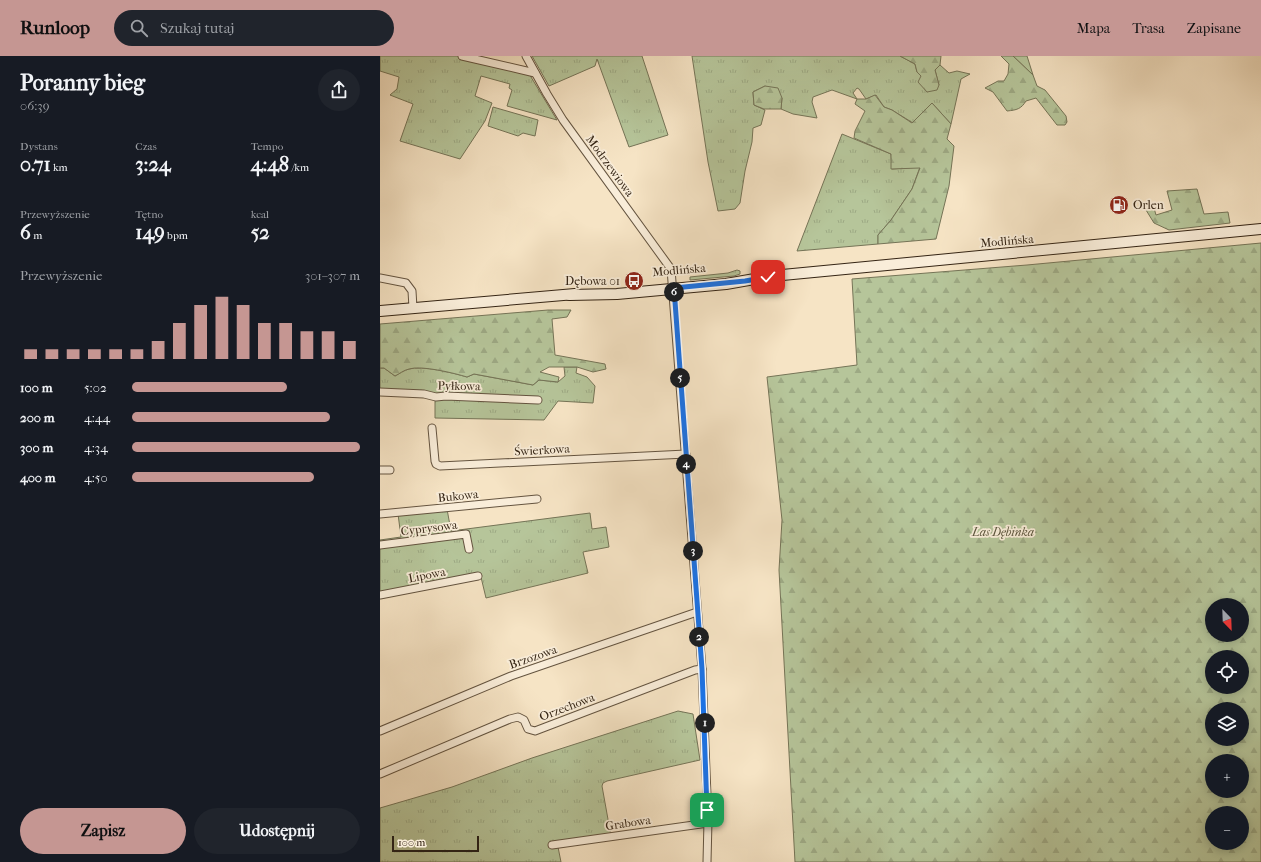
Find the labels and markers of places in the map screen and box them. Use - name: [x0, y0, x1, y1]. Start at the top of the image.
- fuel station icon: Orlen: [1108, 194, 1130, 216]
- place label: Orlen: [1133, 198, 1164, 212]
- pin: [751, 260, 785, 294]
- bus stop icon: Dębowa 01: [623, 270, 645, 292]
- place label: Dębowa 01: [565, 274, 620, 288]
- pin: 6: [664, 282, 684, 302]
- pin: 5: [670, 368, 690, 388]
- pin: 4: [676, 454, 696, 474]
- pin: 3: [683, 541, 703, 561]
- pin: 2: [689, 627, 709, 647]
- pin: 1: [695, 713, 715, 733]
- pin: [690, 793, 724, 827]

